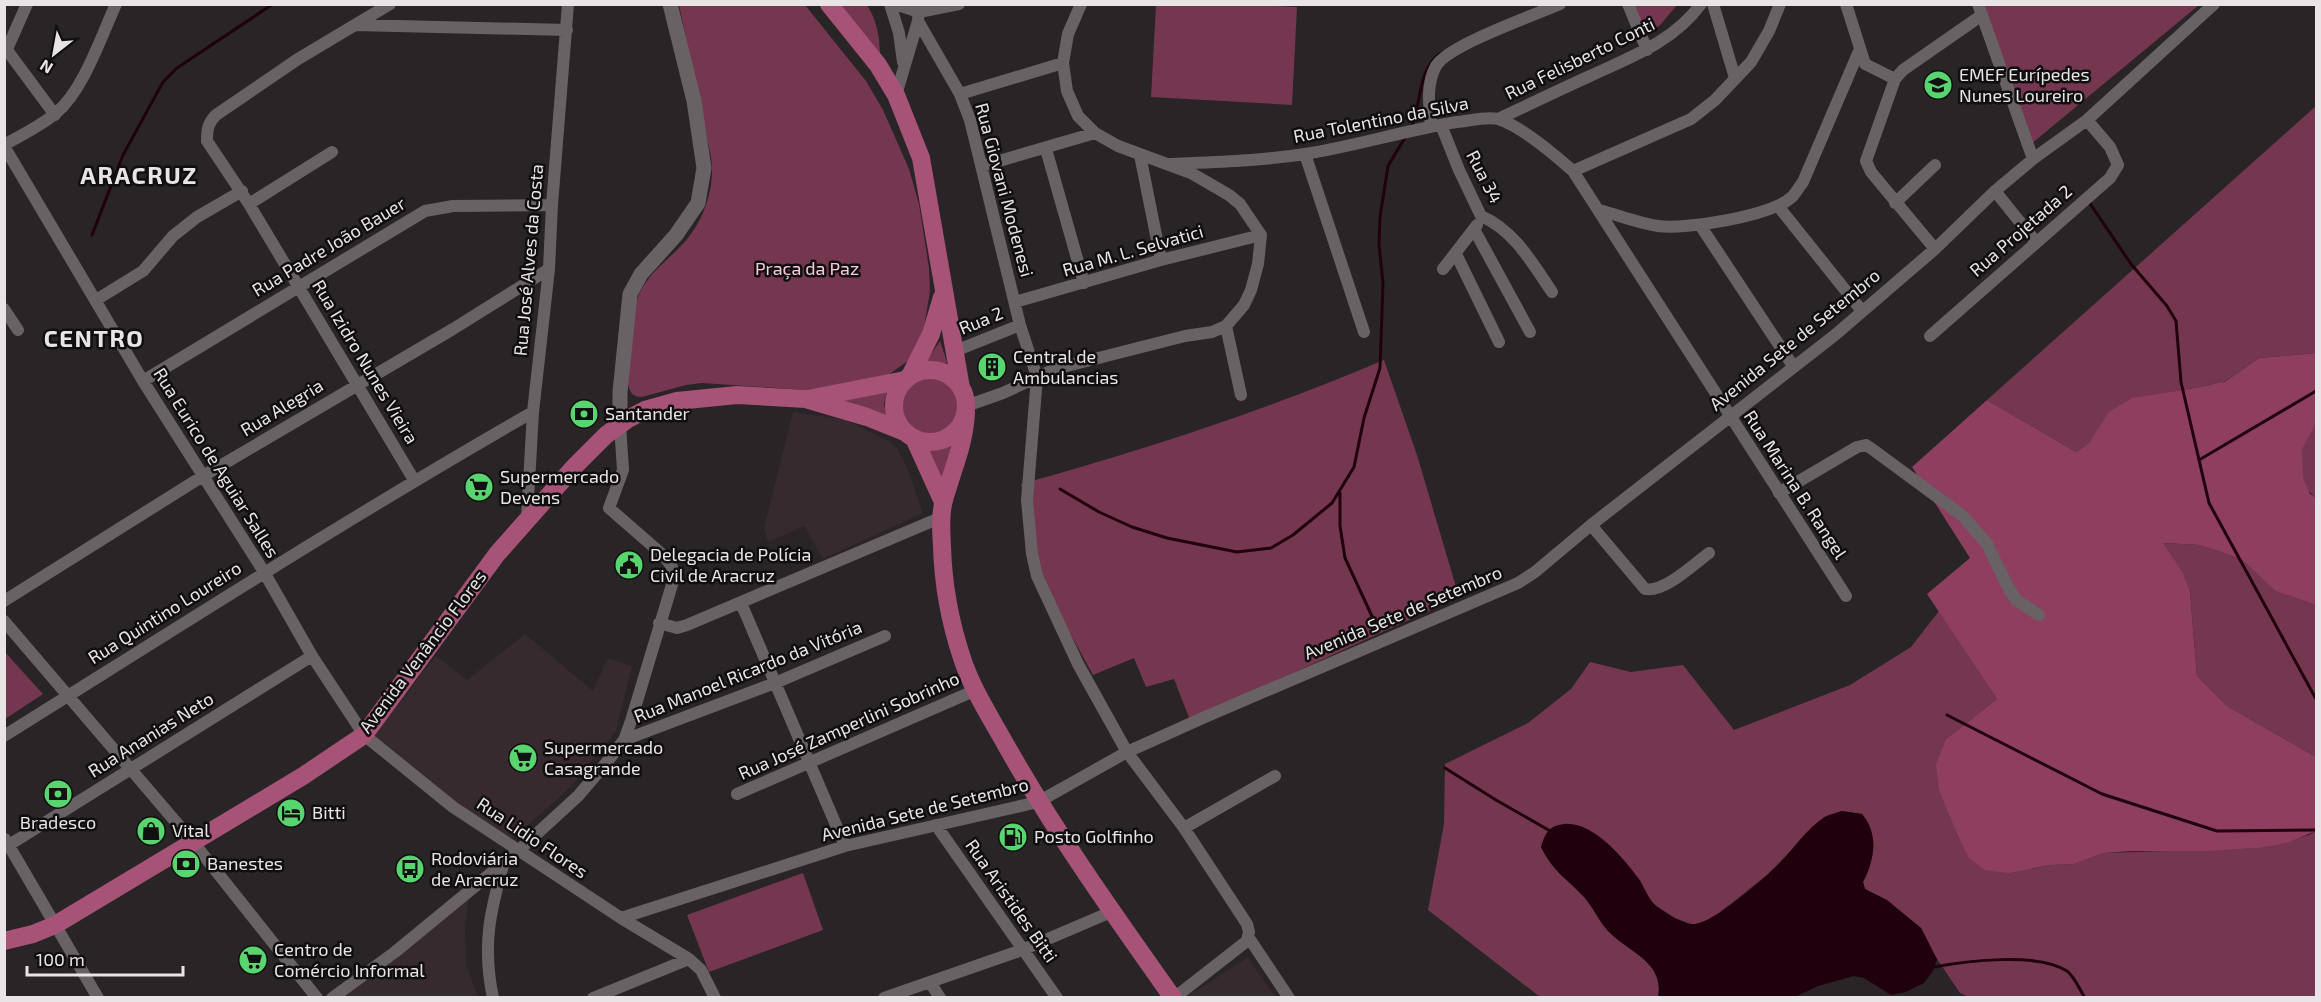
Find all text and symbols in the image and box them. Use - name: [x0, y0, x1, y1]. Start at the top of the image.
- street label: Rua Felisberto Conti: [1501, 12, 1658, 104]
- north arrow: [24, 24, 84, 84]
- text: N: [36, 56, 56, 78]
- place label: EMEF Eurípedes Nunes Loureiro: [1959, 63, 2090, 106]
- school or university icon: EMEF Eurípedes Nunes Loureiro: [1922, 69, 1954, 101]
- street label: Rua Tolentino da Silva: [1291, 91, 1470, 147]
- street label: Rua Giovani Modenesi: [971, 100, 1039, 279]
- street label: Rua 34: [1462, 146, 1507, 207]
- district label: ARACRUZ: [80, 160, 198, 189]
- street label: Rua José Alves da Costa: [509, 163, 547, 357]
- street label: Rua Projetada 2: [1965, 180, 2076, 281]
- street label: Rua Padre João Bauer: [248, 192, 409, 301]
- street label: Rua M. L. Selvatici: [1060, 219, 1206, 281]
- park label: Praça da Paz: [755, 257, 859, 280]
- street label: Avenida Sete de Setembro: [1705, 264, 1884, 415]
- street label: Rua Izidro Nunes Vieira: [308, 275, 424, 448]
- street label: Rua 2: [955, 301, 1006, 339]
- district label: CENTRO: [44, 323, 144, 352]
- place label: Central de Ambulancias: [1013, 345, 1118, 388]
- building icon: Central de Ambulancias: [976, 351, 1008, 383]
- street label: Rua Eurico de Aguiar Salles: [149, 363, 284, 562]
- street label: Rua Alegria: [236, 374, 327, 440]
- bank icon: Santander: [568, 398, 600, 430]
- place label: Santander: [605, 402, 690, 424]
- street label: Rua Marina B. Rangel: [1740, 406, 1852, 563]
- place label: Supermercado Devens: [500, 465, 619, 508]
- supermarket icon: Supermercado Devens: [463, 471, 495, 503]
- place label: Delegacia de Polícia Civil de Aracruz: [650, 543, 811, 586]
- public building icon: Delegacia de Polícia Civil de Aracruz: [613, 549, 645, 581]
- street label: Rua Quintino Loureiro: [84, 556, 245, 668]
- street label: Avenida Sete de Setembro: [1300, 560, 1505, 664]
- street label: Avenida Venâncio Flores: [354, 566, 491, 737]
- street label: Rua Manoel Ricardo da Vitória: [630, 615, 865, 727]
- street label: Rua José Zamperlini Sobrinho: [735, 666, 962, 784]
- street label: Rua Ananias Neto: [84, 687, 217, 782]
- place label: Supermercado Casagrande: [544, 736, 663, 779]
- supermarket icon: Supermercado Casagrande: [507, 742, 539, 774]
- street label: Avenida Sete de Setembro: [819, 773, 1031, 845]
- bank icon: Bradesco: [42, 778, 74, 810]
- street label: Rua Lidio Flores: [473, 792, 592, 882]
- hotel icon: Bitti: [275, 797, 307, 829]
- place label: Bitti: [312, 801, 346, 823]
- place label: Bradesco: [20, 811, 96, 833]
- shop icon: Vital: [135, 815, 167, 847]
- place label: Vital: [172, 819, 210, 841]
- fuel station icon: Posto Golfinho: [997, 821, 1029, 853]
- place label: Posto Golfinho: [1034, 825, 1154, 847]
- street label: Rua Aristides Bitti: [961, 835, 1062, 966]
- place label: Rodoviária de Aracruz: [431, 847, 518, 890]
- bank icon: Banestes: [170, 848, 202, 880]
- place label: Banestes: [207, 852, 283, 874]
- bus stop icon: Rodoviária de Aracruz: [394, 853, 426, 885]
- place label: Centro de Comércio Informal: [274, 938, 425, 981]
- scale bar: [27, 939, 183, 977]
- supermarket icon: Centro de Comércio Informal: [237, 944, 269, 976]
- text: 100 m: [36, 948, 85, 970]

